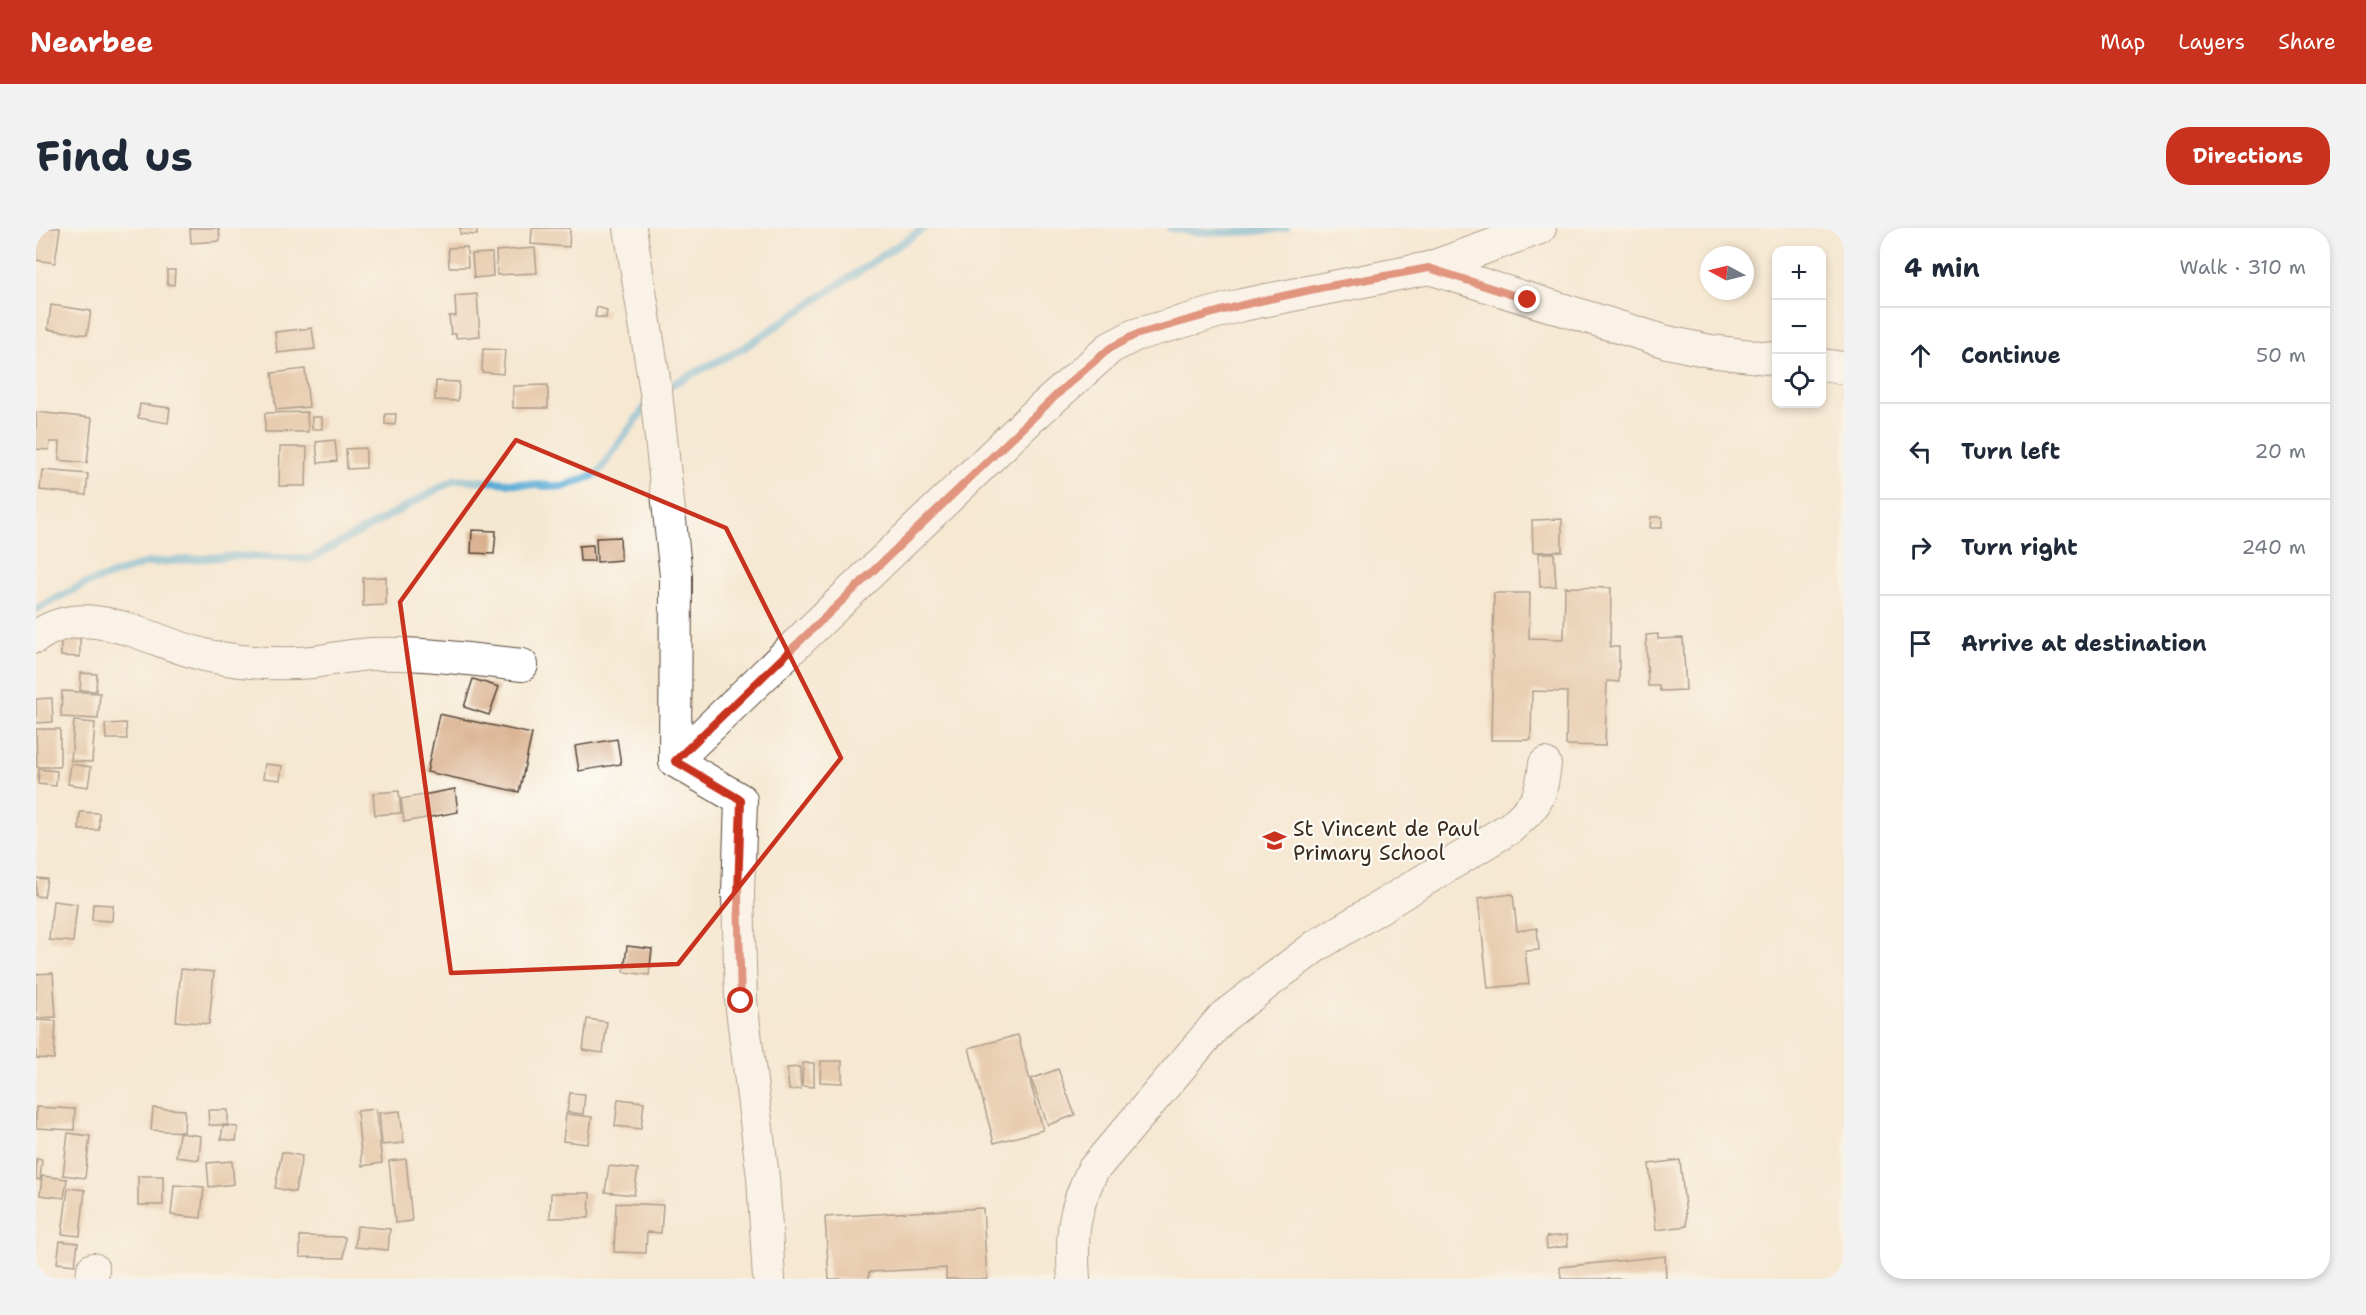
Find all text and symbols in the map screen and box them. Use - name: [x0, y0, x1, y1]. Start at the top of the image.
- text: Nearbee: [30, 23, 153, 61]
- text: Map: [2100, 28, 2145, 56]
- text: Layers: [2178, 28, 2245, 56]
- text: Share: [2278, 28, 2336, 56]
- button: Directions: [2166, 127, 2330, 185]
- text: Find us: [36, 128, 193, 184]
- north arrow: [1700, 246, 1754, 300]
- map controls: [1772, 246, 1826, 408]
- button: +: [1772, 246, 1826, 300]
- text: 4 min: [1904, 250, 1980, 285]
- text: Walk · 310 m: [2180, 254, 2306, 280]
- route end: [1514, 286, 1540, 312]
- button: −: [1772, 300, 1826, 354]
- icon: ahead: [1904, 339, 1937, 372]
- text: Continue: [1961, 341, 2061, 370]
- text: 50 m: [2256, 342, 2306, 368]
- button: locate: [1772, 354, 1826, 408]
- icon: left: [1904, 435, 1937, 468]
- text: Turn left: [1961, 437, 2060, 466]
- text: 20 m: [2255, 438, 2306, 464]
- icon: right: [1904, 531, 1937, 564]
- text: Turn right: [1961, 533, 2078, 562]
- text: 240 m: [2241, 534, 2306, 560]
- icon: arrive: [1904, 627, 1937, 660]
- text: Arrive at destination: [1961, 629, 2207, 658]
- place label: St Vincent de Paul Primary School: [1293, 815, 1480, 867]
- school or university icon: St Vincent de Paul Primary School: [1262, 828, 1288, 854]
- route start: [727, 987, 753, 1013]

